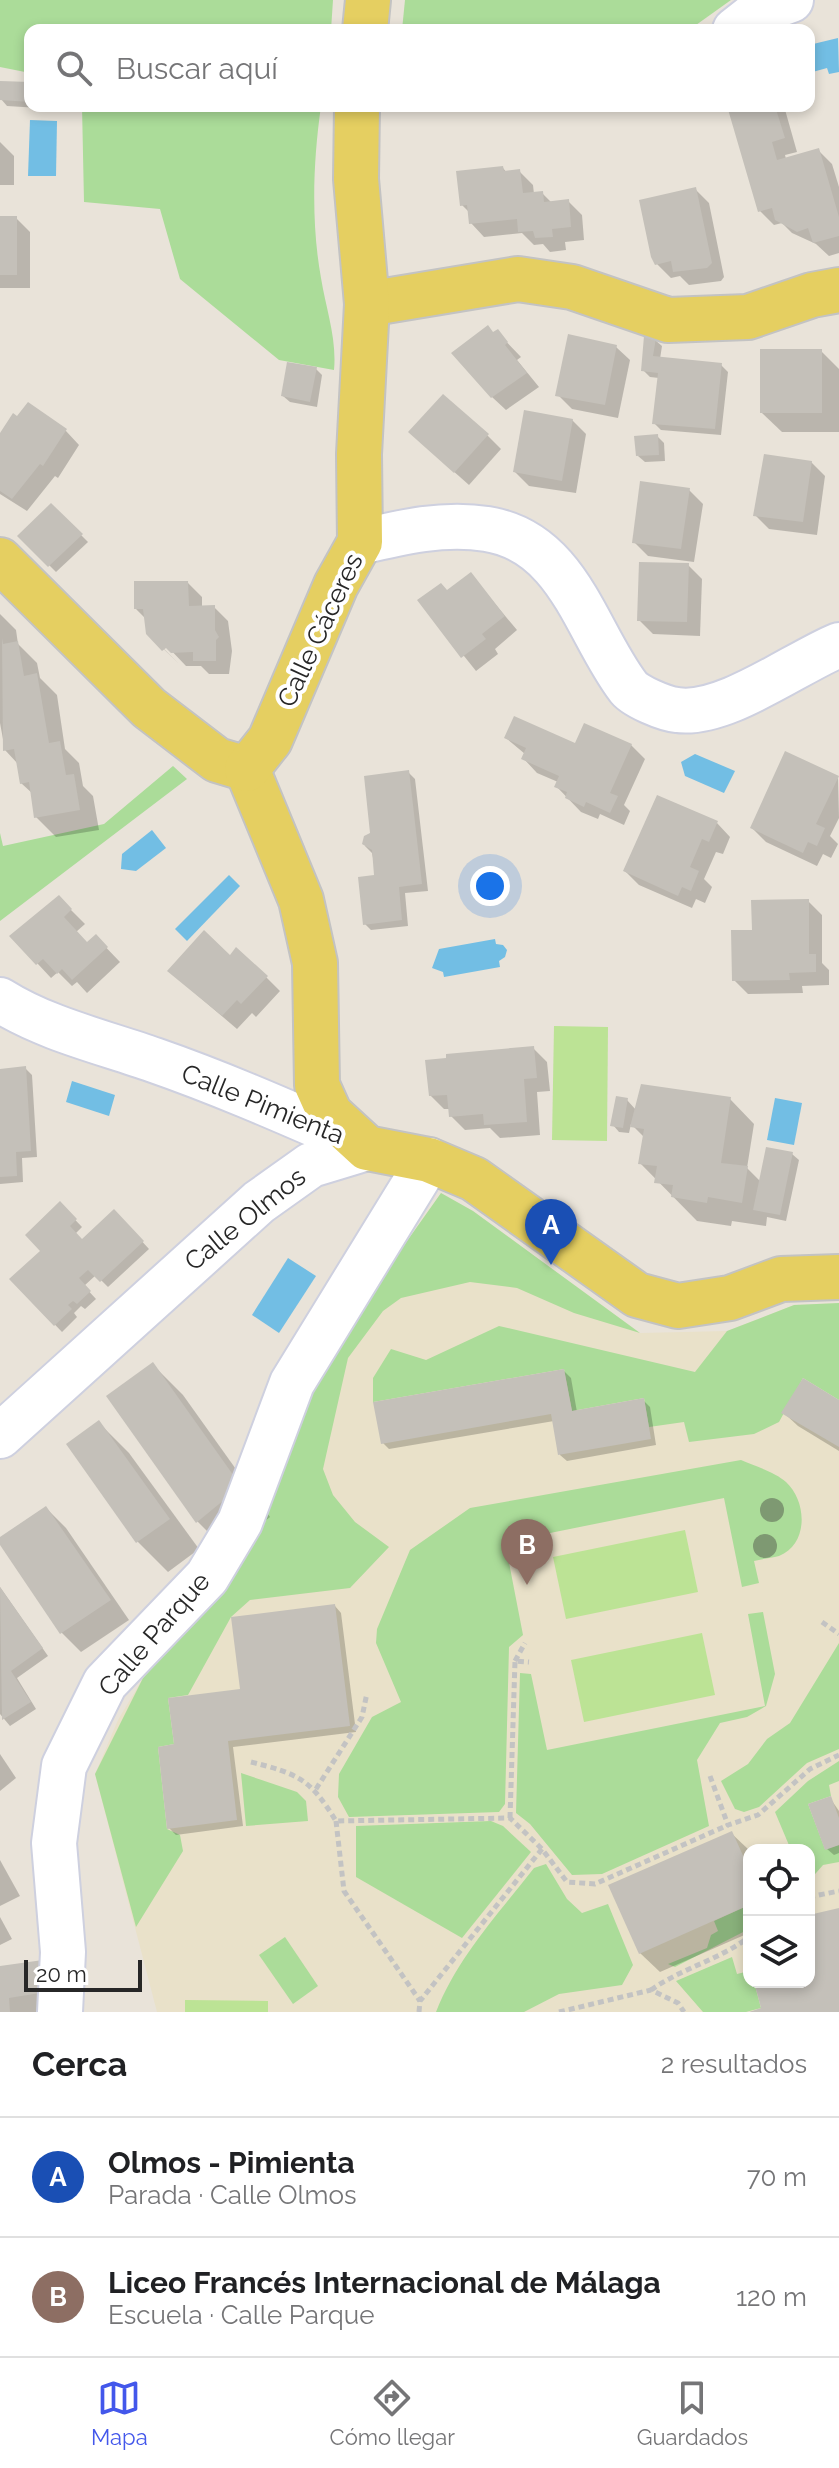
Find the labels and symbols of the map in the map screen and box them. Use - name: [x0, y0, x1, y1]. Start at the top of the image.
- street label: Calle Cáceres: [271, 548, 369, 712]
- your location: [470, 866, 510, 906]
- street label: Calle Pimienta: [177, 1058, 349, 1150]
- street label: Calle Olmos: [179, 1161, 311, 1277]
- pin: A: [525, 1199, 577, 1265]
- pin: B: [501, 1519, 553, 1585]
- street label: Calle Parque: [92, 1566, 216, 1702]
- scale bar: [24, 1956, 142, 1992]

